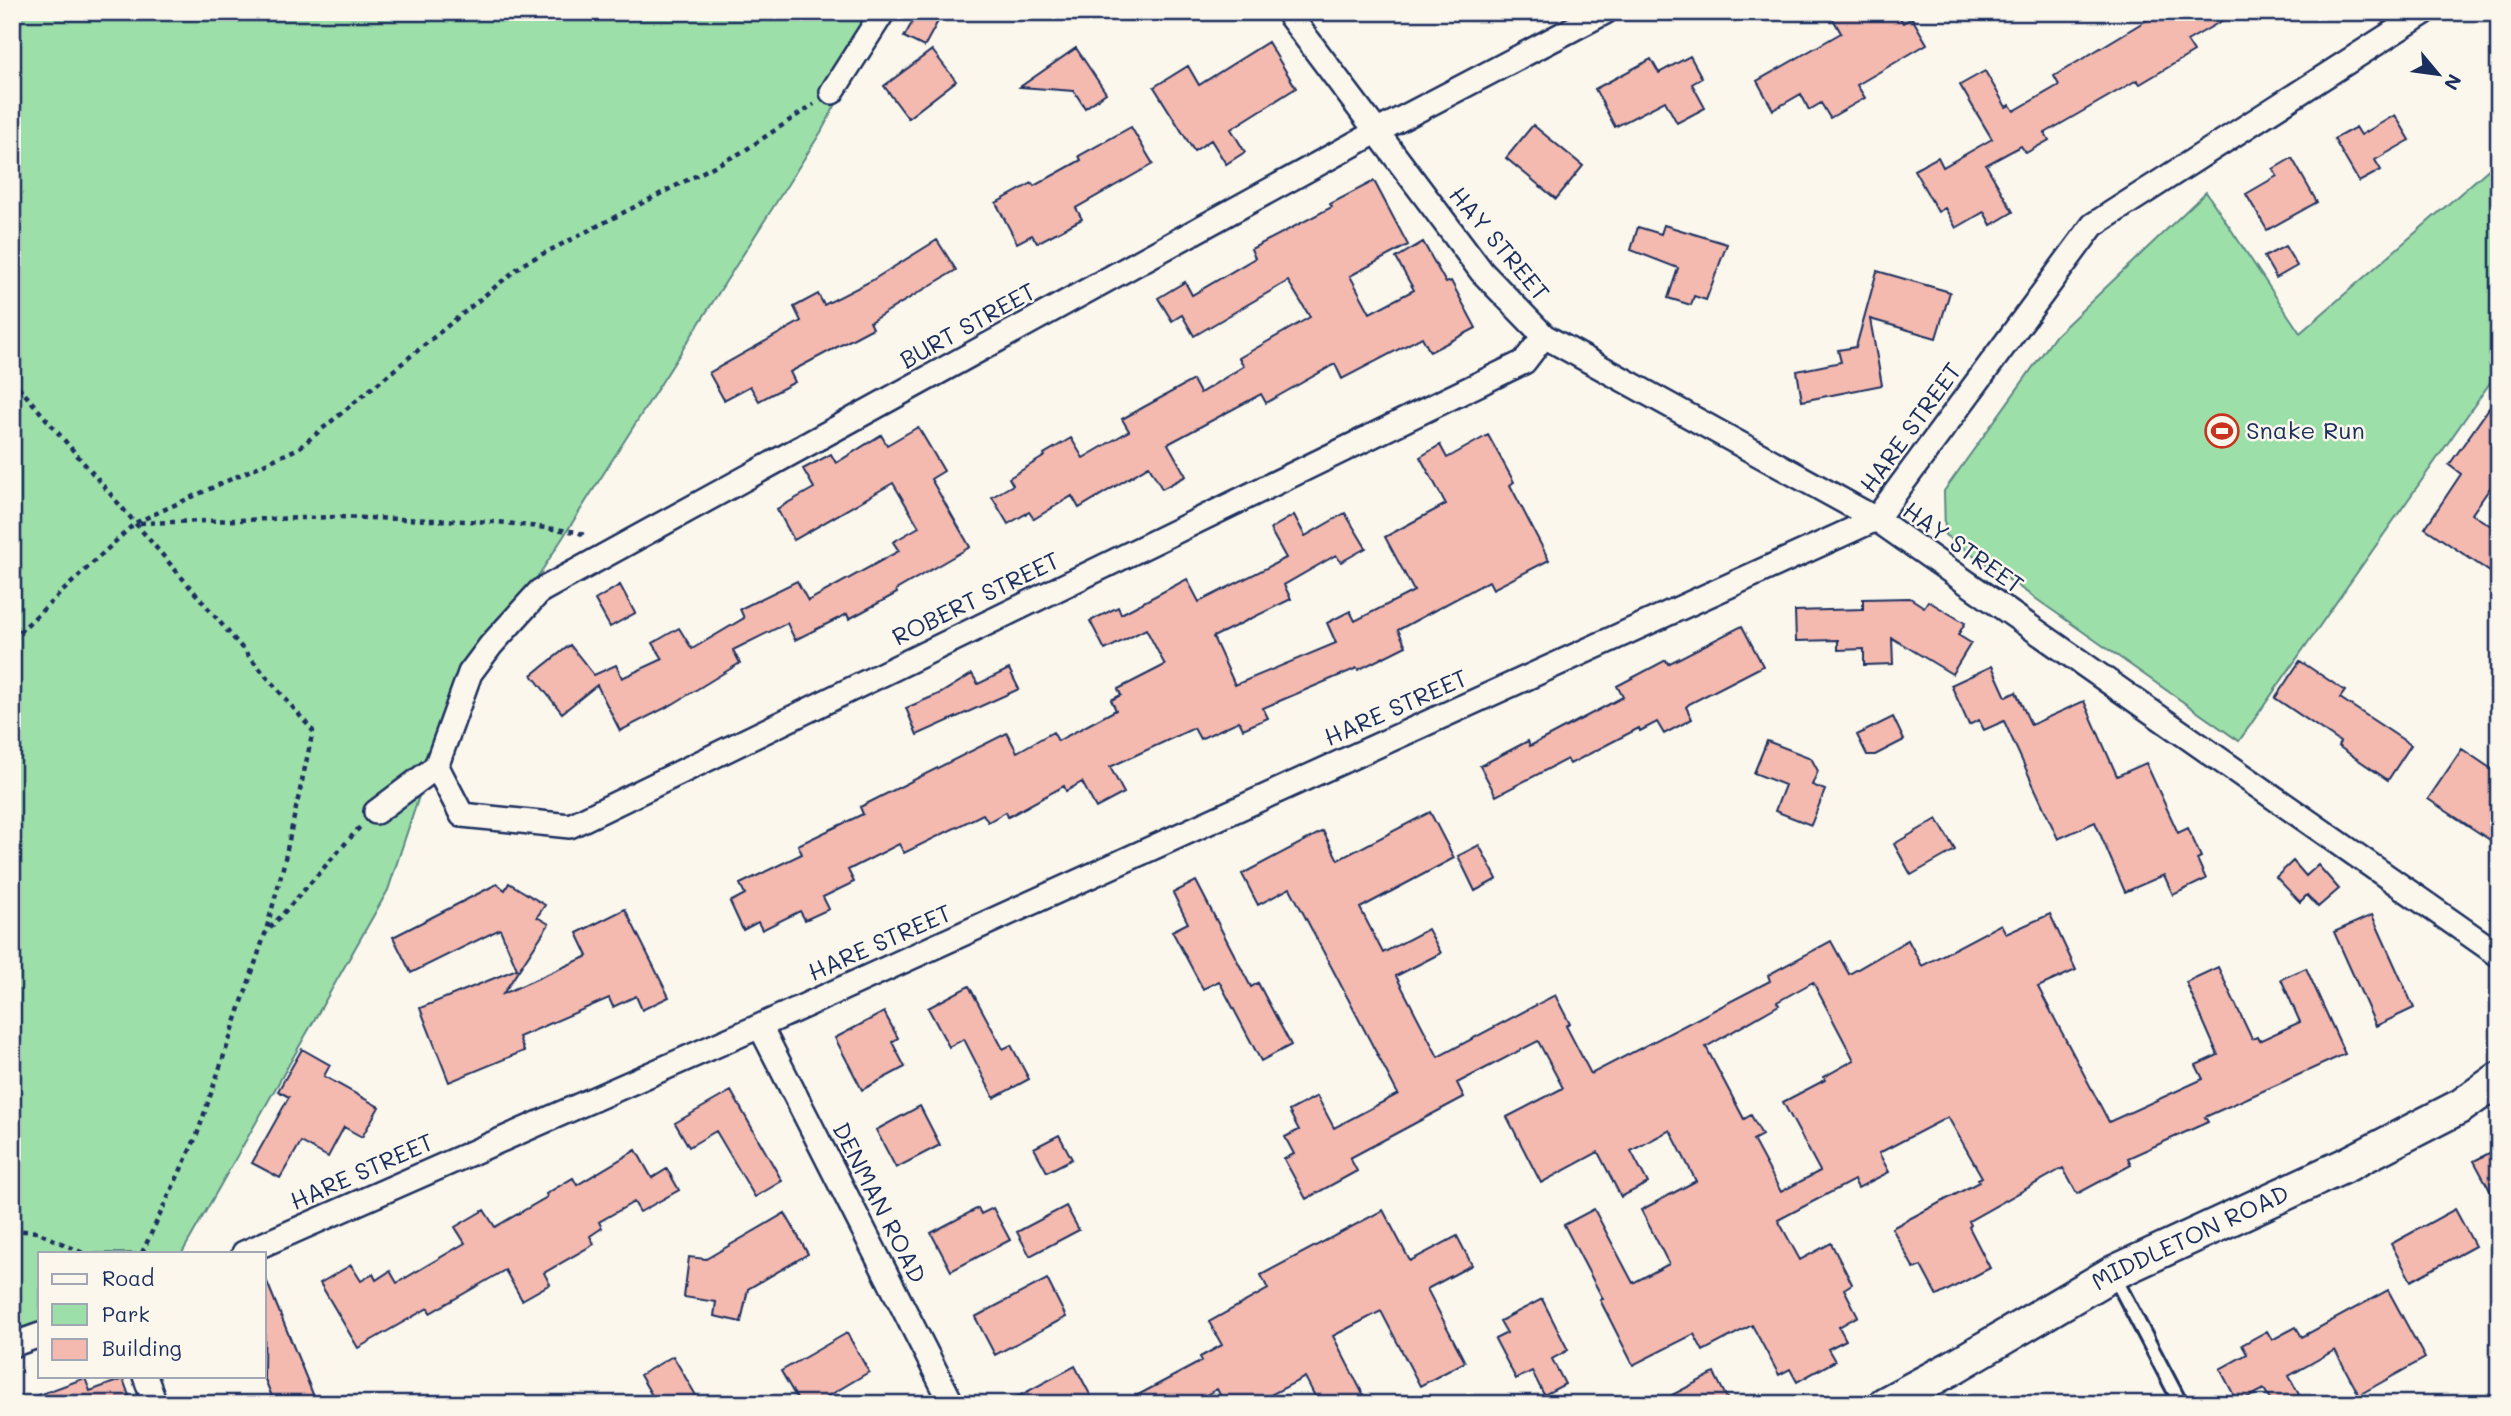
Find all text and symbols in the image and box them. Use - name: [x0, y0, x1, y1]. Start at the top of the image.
- north arrow: [2402, 38, 2472, 108]
- text: N: [2439, 70, 2468, 95]
- street label: HAY STREET: [1443, 179, 1557, 307]
- street label: BURT STREET: [894, 275, 1041, 375]
- street label: HARE STREET: [1852, 356, 1967, 498]
- sports icon: Snake Run: [2203, 412, 2241, 450]
- place label: Snake Run: [2246, 414, 2365, 445]
- street label: HAY STREET: [1898, 494, 2030, 600]
- street label: ROBERT STREET: [886, 544, 1064, 652]
- street label: HARE STREET: [1319, 661, 1472, 752]
- street label: HARE STREET: [803, 896, 956, 987]
- street label: DENMAN ROAD: [826, 1117, 934, 1288]
- street label: HARE STREET: [285, 1125, 438, 1216]
- street label: MIDDLETON ROAD: [2085, 1177, 2293, 1296]
- legend: [38, 1252, 266, 1378]
- text: Road: [102, 1264, 154, 1291]
- text: Park: [102, 1300, 150, 1327]
- text: Building: [102, 1334, 182, 1361]

